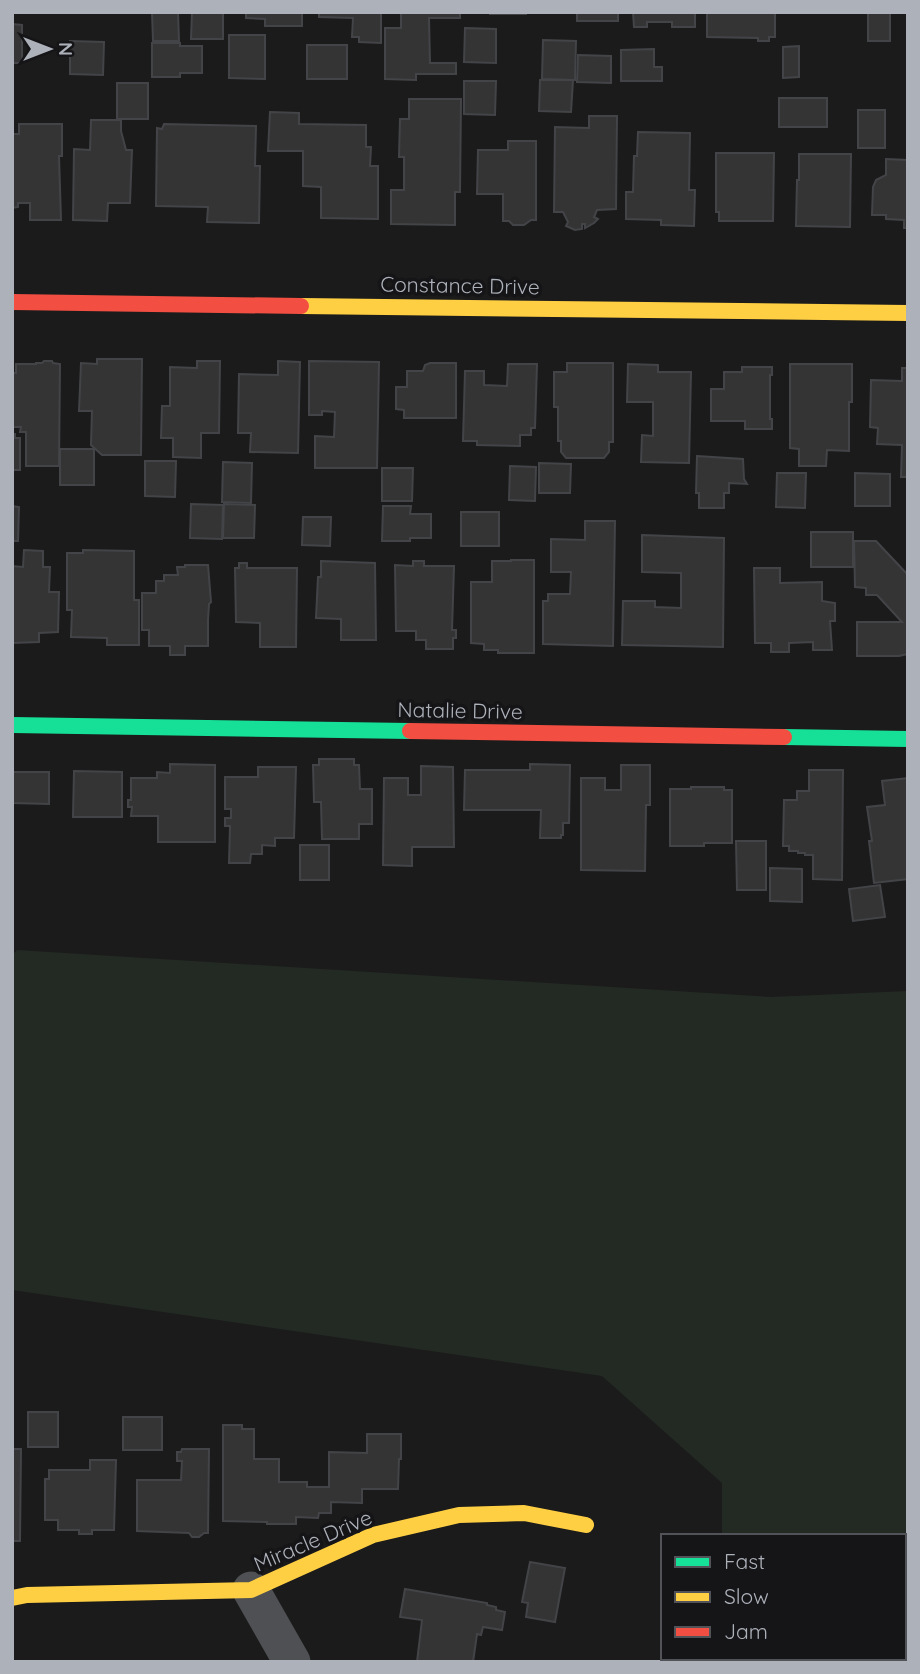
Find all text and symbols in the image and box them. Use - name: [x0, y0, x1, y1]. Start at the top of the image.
- north arrow: [14, 14, 84, 84]
- text: N: [54, 42, 78, 56]
- street label: Constance Drive: [380, 271, 540, 299]
- street label: Natalie Drive: [397, 696, 523, 724]
- street label: Miracle Drive: [250, 1503, 376, 1577]
- legend: [661, 1534, 906, 1660]
- text: Fast: [724, 1548, 765, 1574]
- text: Slow: [724, 1583, 769, 1609]
- text: Jam: [724, 1618, 768, 1644]

